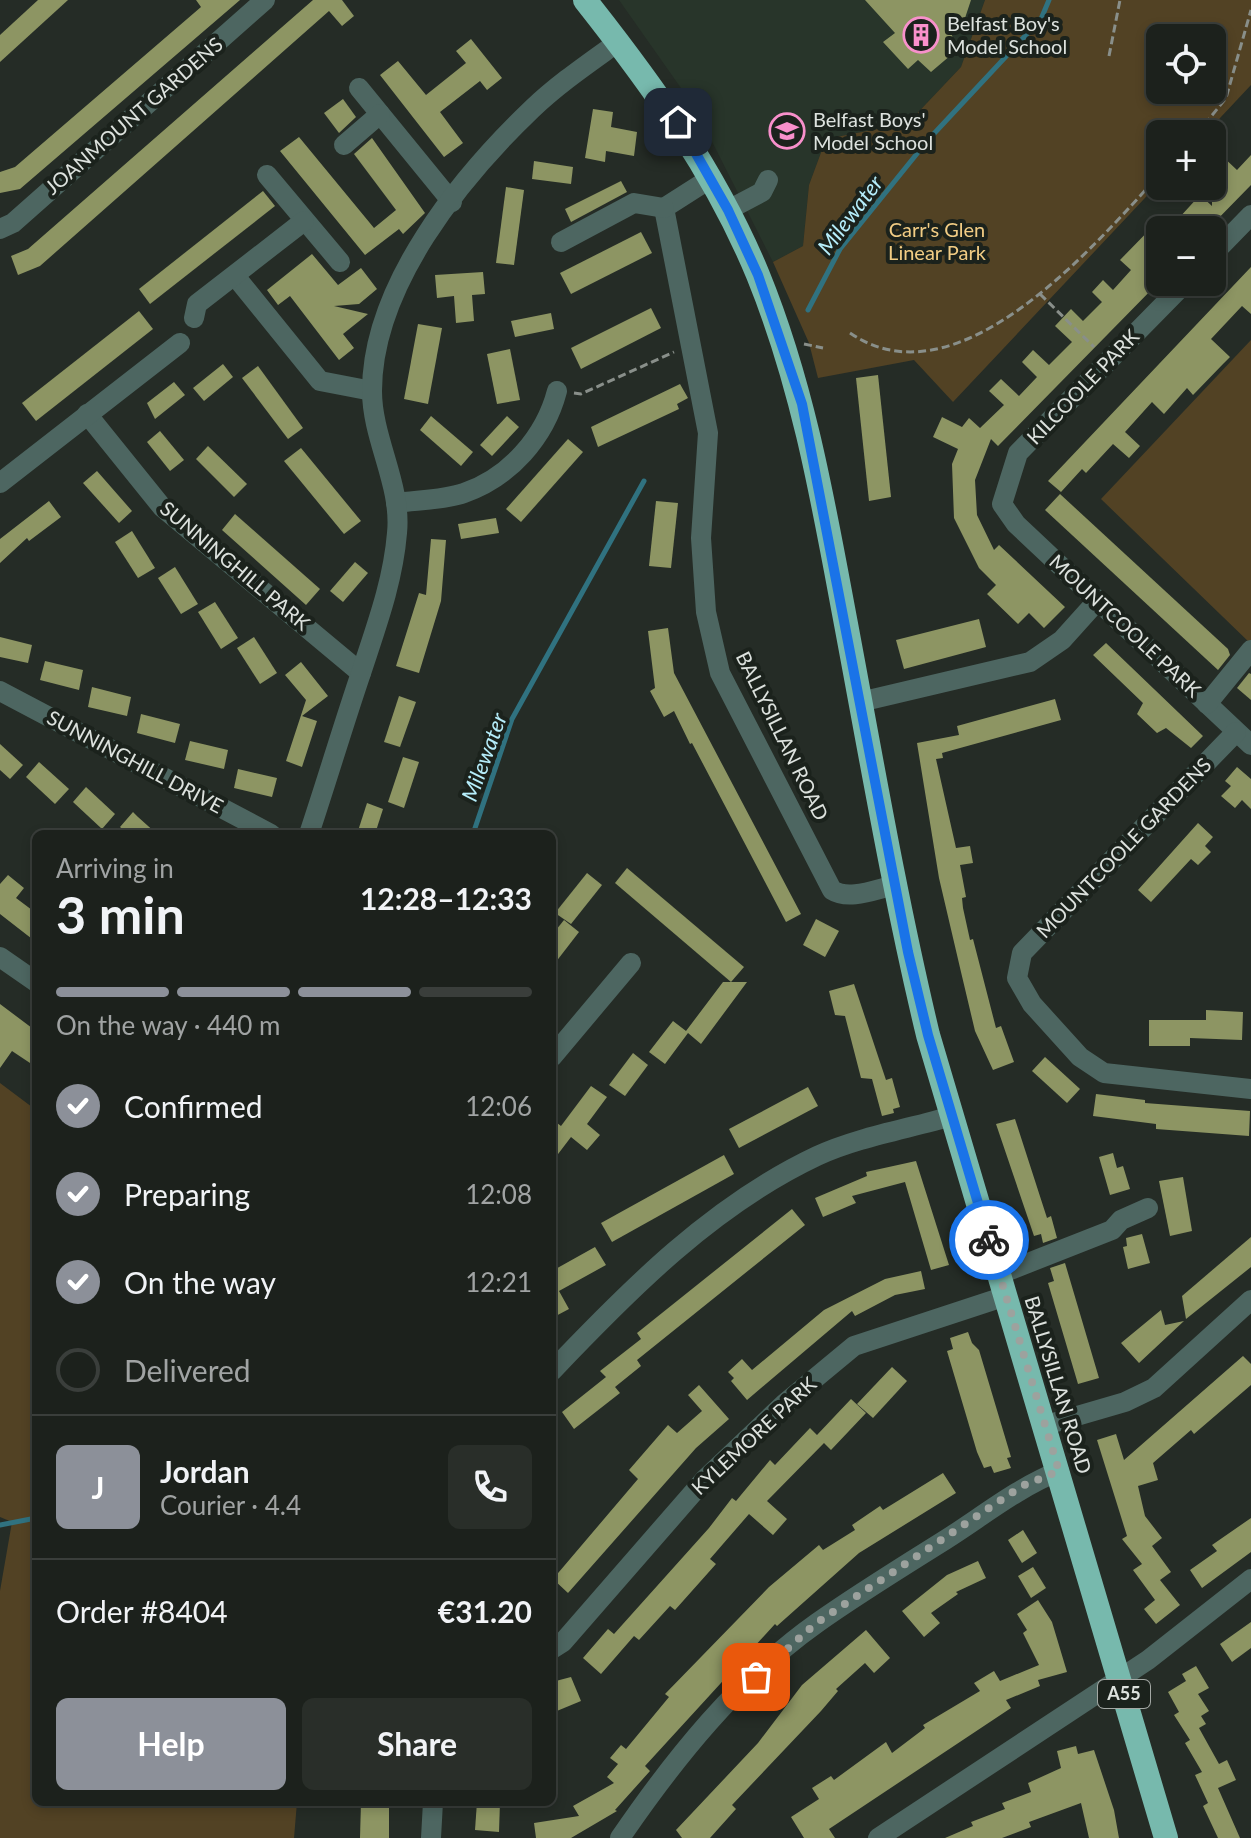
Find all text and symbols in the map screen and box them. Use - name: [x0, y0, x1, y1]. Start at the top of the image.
- place label: Belfast Boy's Model School: [947, 11, 1067, 58]
- building icon: Belfast Boy's Model School: [902, 16, 940, 54]
- map controls: [1146, 24, 1226, 296]
- button: locate: [1146, 24, 1226, 104]
- street label: JOANMOUNT GARDENS: [40, 32, 227, 199]
- pin: [644, 88, 712, 156]
- icon: home: [656, 100, 700, 144]
- place label: Belfast Boys' Model School: [813, 107, 933, 154]
- school or university icon: Belfast Boys' Model School: [768, 112, 806, 150]
- button: +: [1146, 120, 1226, 200]
- water label: Milewater: [811, 170, 888, 260]
- button: −: [1146, 216, 1226, 296]
- park label: Carr's Glen Linear Park: [888, 217, 987, 264]
- street label: KILCOOLE PARK: [1021, 323, 1144, 449]
- street label: SUNNINGHILL PARK: [156, 496, 316, 635]
- street label: MOUNTCOOLE PARK: [1045, 549, 1207, 702]
- street label: BALLYSILLAN ROAD: [732, 647, 834, 824]
- street label: SUNNINGHILL DRIVE: [43, 705, 228, 818]
- water label: Milewater: [455, 709, 512, 805]
- street label: MOUNTCOOLE GARDENS: [1031, 752, 1216, 942]
- text: Arriving in: [56, 852, 174, 884]
- text: 12:28–12:33: [360, 880, 532, 916]
- text: 3 min: [56, 883, 185, 945]
- text: On the way · 440 m: [56, 1009, 280, 1041]
- icon: check: [56, 1084, 100, 1128]
- text: Confirmed: [124, 1088, 263, 1124]
- text: 12:06: [465, 1090, 532, 1122]
- icon: check: [56, 1172, 100, 1216]
- text: Preparing: [124, 1176, 250, 1212]
- text: 12:08: [465, 1178, 532, 1210]
- courier: [949, 1200, 1029, 1280]
- icon: bike: [967, 1218, 1011, 1262]
- icon: check: [56, 1260, 100, 1304]
- text: On the way: [124, 1264, 276, 1300]
- text: 12:21: [465, 1266, 532, 1298]
- street label: BALLYSILLAN ROAD: [1020, 1293, 1097, 1477]
- text: Delivered: [124, 1352, 251, 1388]
- street label: KYLEMORE PARK: [686, 1371, 821, 1499]
- button: phone: [448, 1445, 532, 1529]
- text: Jordan: [160, 1453, 250, 1489]
- text: J: [92, 1469, 104, 1505]
- text: Courier · 4.4: [160, 1489, 301, 1521]
- text: Order #8404: [56, 1593, 228, 1629]
- text: €31.20: [438, 1593, 532, 1629]
- pin: [722, 1643, 790, 1711]
- icon: bag: [734, 1655, 778, 1699]
- road number: A55: [1098, 1680, 1150, 1708]
- button: Help: [56, 1698, 286, 1790]
- button: Share: [302, 1698, 532, 1790]

